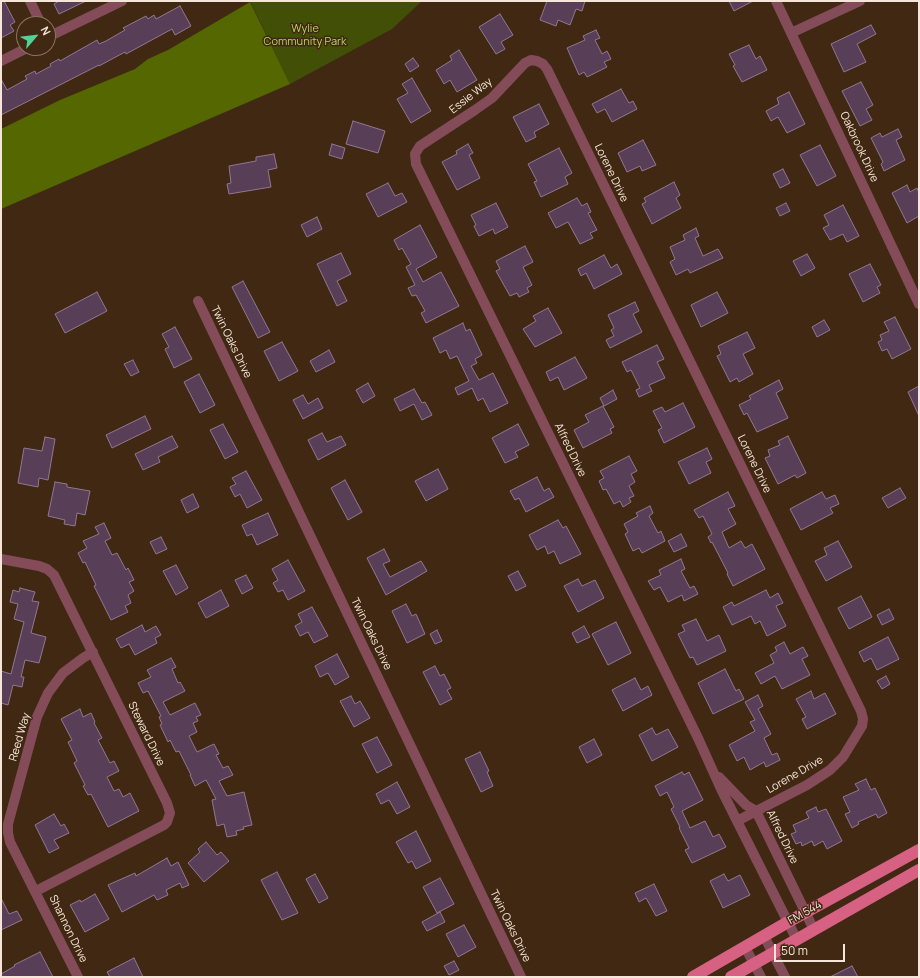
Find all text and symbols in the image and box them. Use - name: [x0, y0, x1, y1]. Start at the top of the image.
- north arrow: [16, 16, 56, 56]
- park label: Wylie Community Park: [264, 22, 346, 48]
- text: N: [38, 24, 55, 38]
- street label: Essie Way: [447, 75, 495, 117]
- street label: Oakbrook Drive: [837, 110, 881, 184]
- street label: Lorene Drive: [591, 142, 631, 204]
- street label: Twin Oaks Drive: [208, 304, 254, 380]
- street label: Alfred Drive: [551, 421, 589, 479]
- street label: Lorene Drive: [734, 433, 774, 495]
- street label: Twin Oaks Drive: [348, 596, 394, 672]
- street label: Steward Drive: [125, 700, 167, 768]
- street label: Reed Way: [7, 711, 33, 763]
- street label: Lorene Drive: [764, 754, 826, 796]
- street label: Alfred Drive: [763, 808, 801, 866]
- street label: Twin Oaks Drive: [487, 888, 533, 964]
- street label: Shannon Drive: [46, 893, 90, 965]
- street label: FM 544: [786, 898, 824, 928]
- scale bar: [776, 936, 847, 962]
- text: 50 m: [781, 942, 808, 959]

